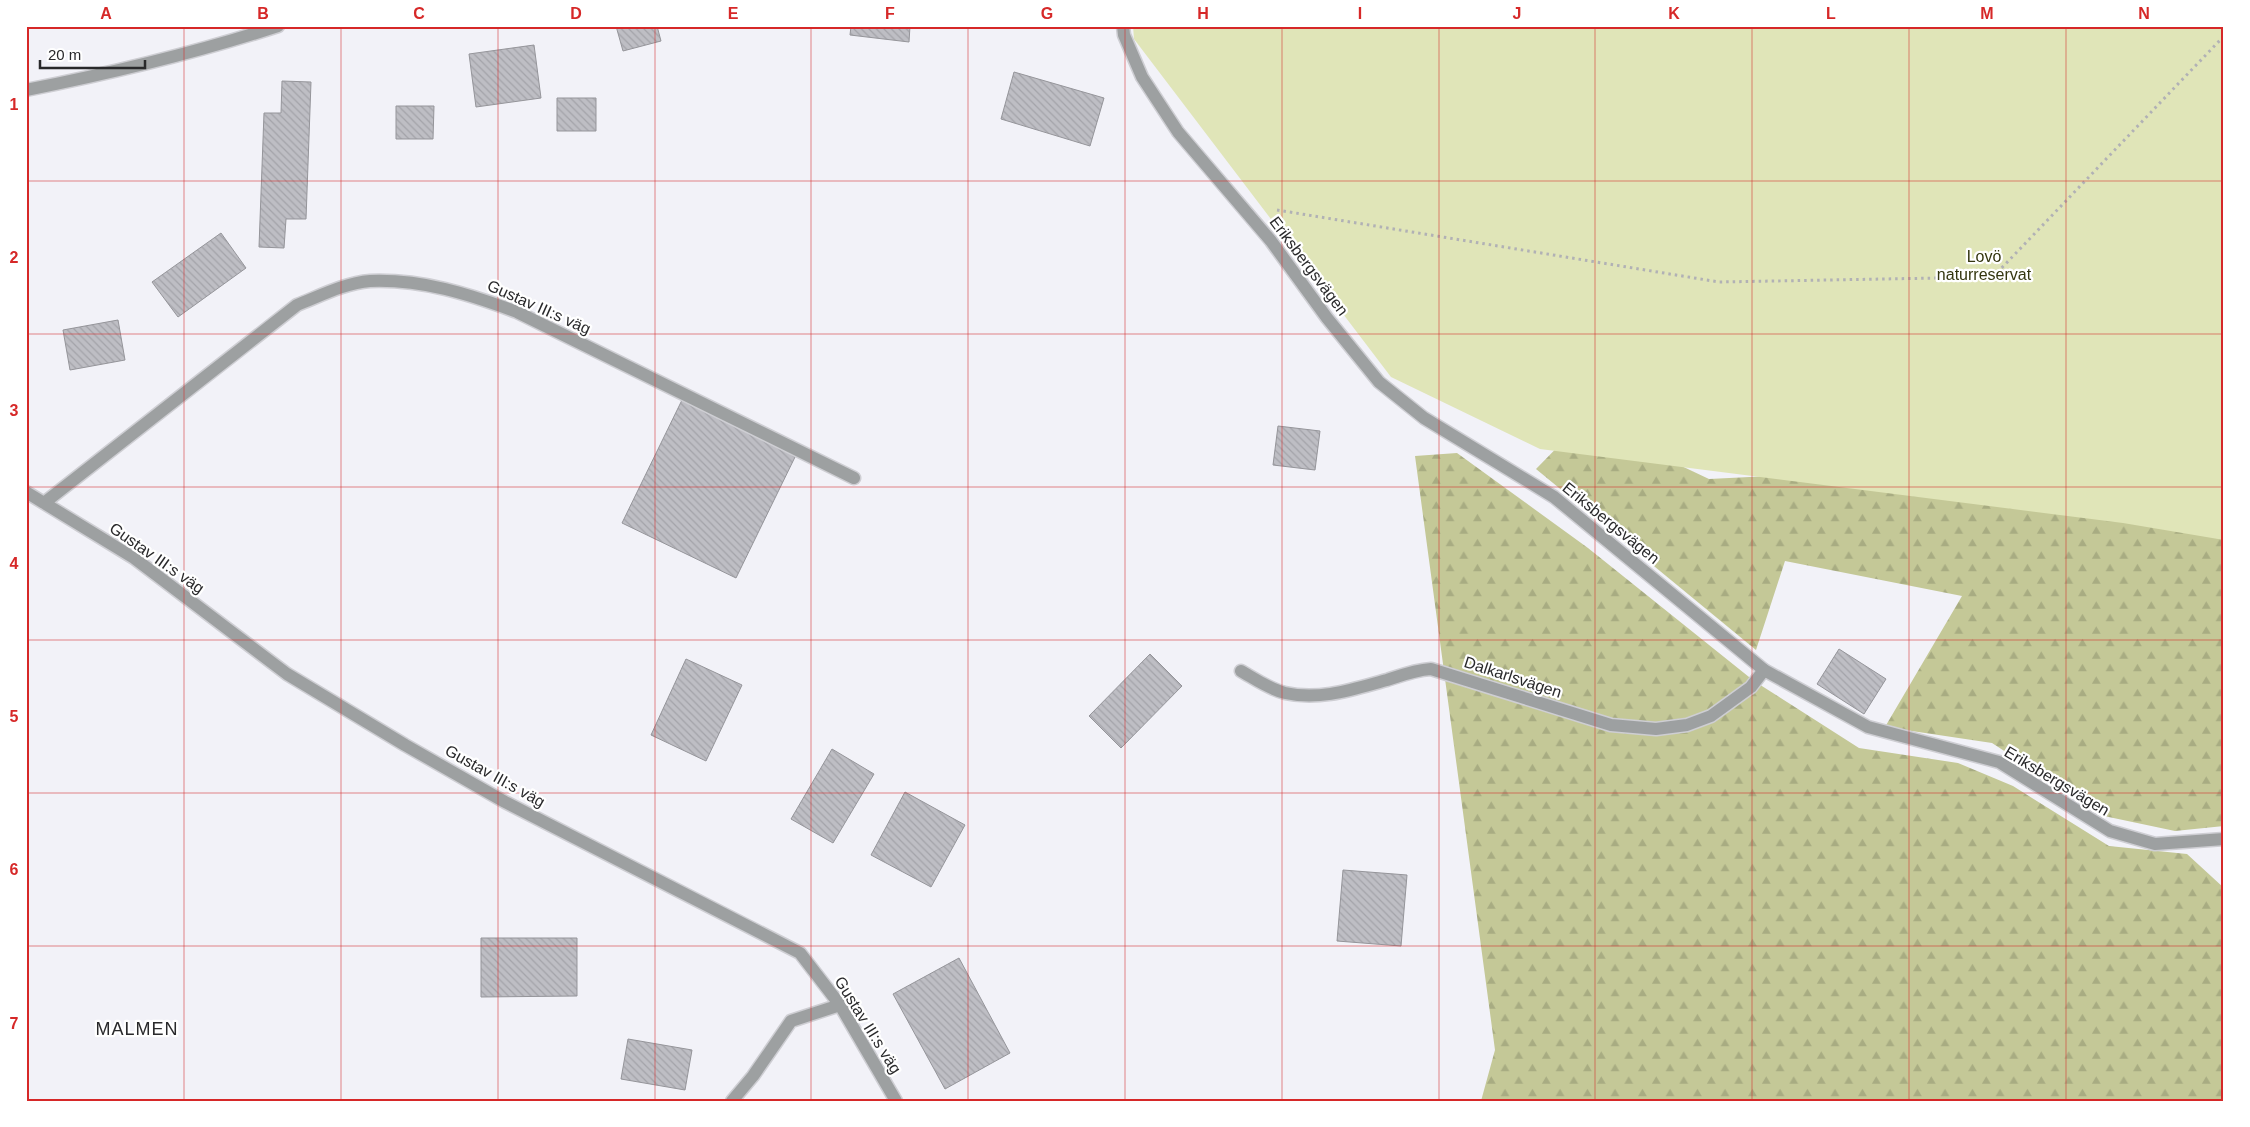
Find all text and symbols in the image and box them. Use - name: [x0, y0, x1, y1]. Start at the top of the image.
- text: A: [100, 5, 112, 22]
- text: B: [257, 5, 269, 22]
- text: C: [413, 5, 425, 22]
- text: D: [570, 5, 582, 22]
- text: E: [728, 5, 739, 22]
- text: F: [885, 5, 895, 22]
- text: G: [1041, 5, 1053, 22]
- text: H: [1197, 5, 1209, 22]
- text: I: [1358, 5, 1362, 22]
- text: J: [1513, 5, 1521, 22]
- text: K: [1668, 5, 1680, 22]
- text: L: [1826, 5, 1836, 22]
- text: M: [1980, 5, 1994, 22]
- text: N: [2138, 5, 2150, 22]
- scale bar: [40, 38, 145, 70]
- text: 20 m: [48, 46, 81, 63]
- text: 1: [10, 96, 19, 113]
- street label: Eriksbergsvägen: [1266, 213, 1352, 319]
- park label: Lovö naturreservat: [1937, 248, 2032, 283]
- text: 2: [10, 249, 19, 266]
- street label: Gustav III:s väg: [485, 277, 593, 337]
- text: 3: [10, 402, 19, 419]
- street label: Eriksbergsvägen: [1559, 479, 1663, 567]
- street label: Gustav III:s väg: [107, 519, 207, 597]
- text: 4: [10, 555, 19, 572]
- street label: Dalkarlsvägen: [1462, 653, 1564, 701]
- text: 5: [10, 708, 19, 725]
- street label: Gustav III:s väg: [442, 742, 548, 810]
- street label: Eriksbergsvägen: [2002, 743, 2112, 819]
- text: 6: [10, 861, 19, 878]
- street label: Gustav III:s väg: [831, 973, 905, 1077]
- text: 7: [10, 1015, 19, 1032]
- district label: MALMEN: [95, 1019, 179, 1039]

